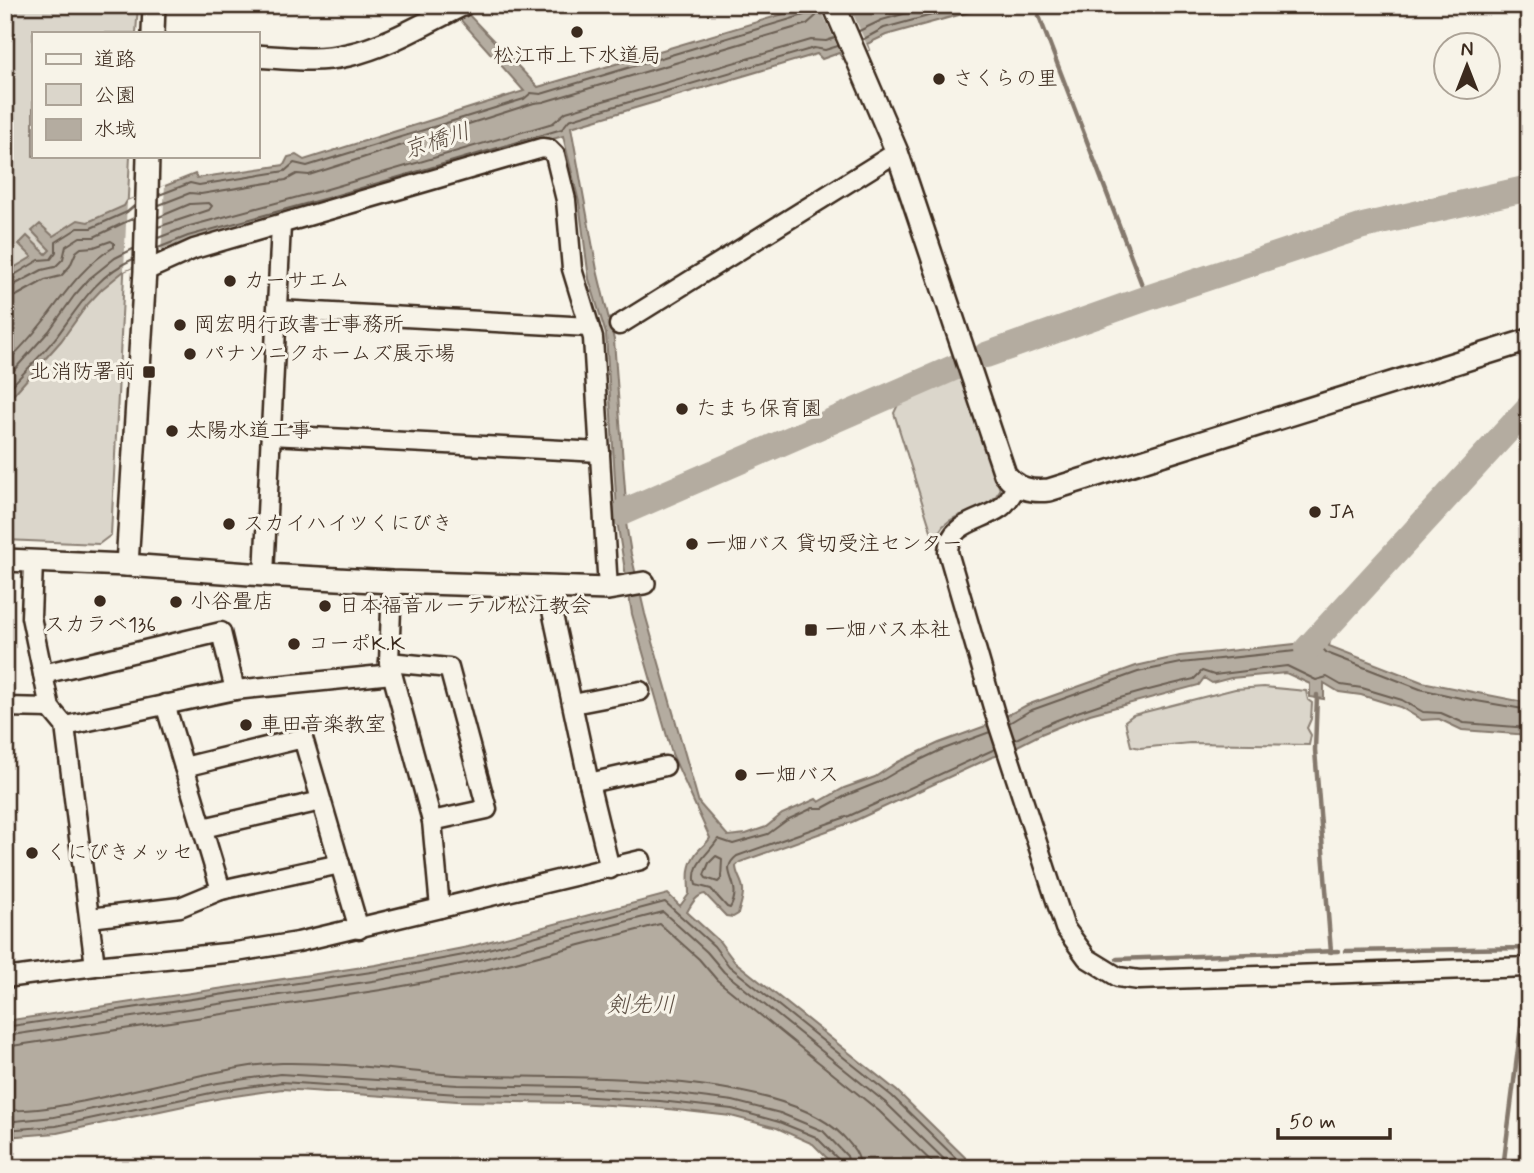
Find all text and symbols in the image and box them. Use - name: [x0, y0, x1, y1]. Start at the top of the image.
- marker: 松江市上下水道局: [569, 24, 585, 40]
- legend: [32, 32, 259, 158]
- north arrow: [1432, 32, 1502, 102]
- text: N: [1461, 38, 1473, 63]
- place label: 松江市上下水道局: [493, 42, 661, 70]
- text: 道路: [94, 46, 136, 74]
- place label: さくらの里: [953, 65, 1058, 93]
- marker: さくらの里: [931, 71, 947, 87]
- text: 公園: [94, 82, 136, 110]
- text: 水域: [94, 116, 136, 144]
- water label: 京橋川: [400, 117, 474, 167]
- place label: カーサエム: [244, 267, 350, 295]
- marker: カーサエム: [222, 273, 238, 289]
- place label: 岡宏明行政書士事務所: [194, 311, 404, 339]
- marker: 岡宏明行政書士事務所: [172, 317, 188, 333]
- place label: パナソニクホームズ展示場: [204, 340, 456, 368]
- marker: パナソニクホームズ展示場: [182, 346, 198, 362]
- place label: 北消防署前: [30, 358, 135, 386]
- marker: 北消防署前: [141, 364, 157, 380]
- place label: たまち保育園: [696, 395, 822, 423]
- marker: たまち保育園: [674, 401, 690, 417]
- place label: 太陽水道工事: [186, 417, 312, 445]
- marker: 太陽水道工事: [164, 423, 180, 439]
- place label: JA: [1329, 498, 1355, 526]
- marker: JA: [1307, 504, 1323, 520]
- place label: スカイハイツくにびき: [243, 510, 453, 538]
- marker: スカイハイツくにびき: [221, 516, 237, 532]
- place label: 一畑バス 貸切受注センター: [706, 530, 963, 558]
- marker: 一畑バス 貸切受注センター: [684, 536, 700, 552]
- place label: 小谷畳店: [190, 588, 274, 616]
- place label: 日本福音ルーテル松江教会: [339, 592, 591, 620]
- marker: スカラベ136: [92, 593, 108, 609]
- marker: 小谷畳店: [168, 594, 184, 610]
- marker: 日本福音ルーテル松江教会: [317, 598, 333, 614]
- place label: スカラベ136: [44, 611, 156, 639]
- place label: 一畑バス本社: [825, 616, 951, 644]
- marker: 一畑バス本社: [803, 622, 819, 638]
- place label: コーポK.K: [308, 630, 405, 658]
- marker: コーポK.K: [286, 636, 302, 652]
- place label: 車田音楽教室: [260, 711, 386, 739]
- marker: 車田音楽教室: [238, 717, 254, 733]
- place label: 一畑バス: [755, 761, 839, 789]
- marker: 一畑バス: [733, 767, 749, 783]
- place label: くにびきメッセ: [46, 839, 193, 867]
- marker: くにびきメッセ: [24, 845, 40, 861]
- water label: 剣先川: [607, 991, 676, 1021]
- scale bar: [1278, 1096, 1390, 1140]
- text: 50 m: [1289, 1108, 1336, 1136]

